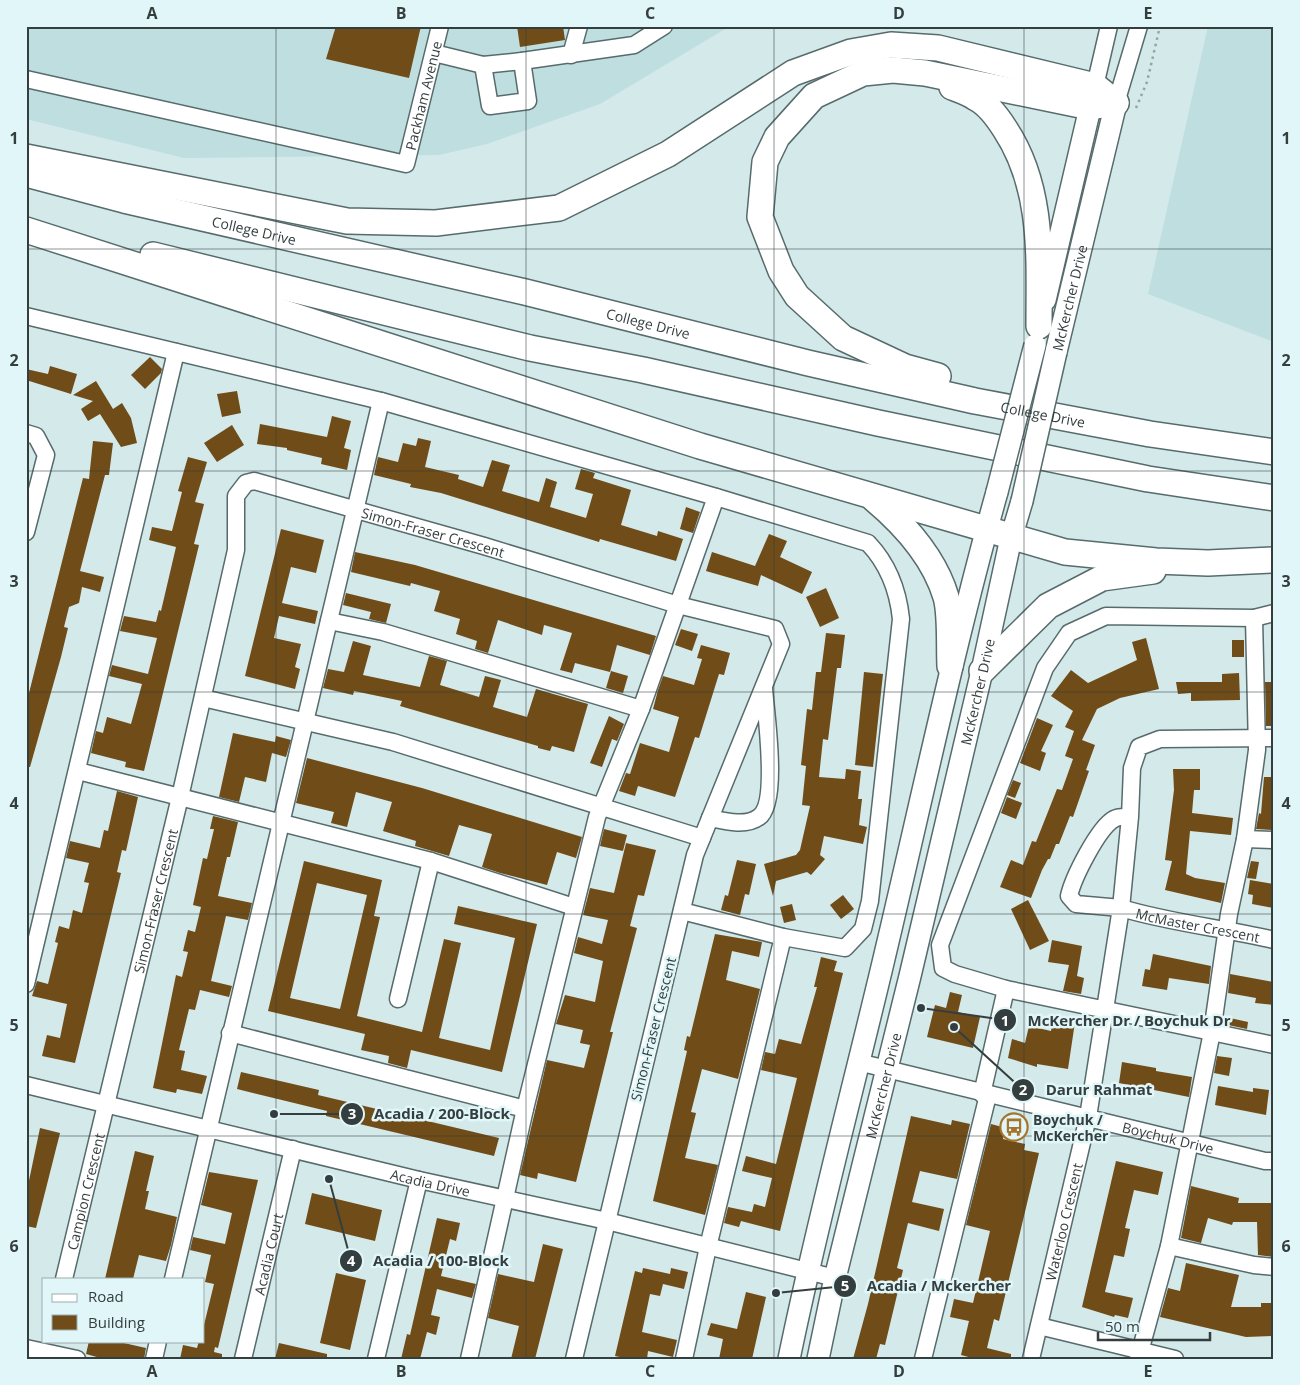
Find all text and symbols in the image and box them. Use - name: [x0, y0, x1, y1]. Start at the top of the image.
- text: A: [146, 2, 158, 24]
- text: B: [396, 2, 406, 24]
- text: C: [645, 2, 655, 24]
- text: D: [893, 2, 905, 24]
- text: E: [1144, 2, 1153, 24]
- street label: Packham Avenue: [400, 39, 446, 152]
- text: 1: [9, 127, 19, 149]
- text: 1: [1281, 127, 1291, 149]
- street label: College Drive: [210, 211, 298, 249]
- street label: McKercher Drive: [1047, 243, 1091, 352]
- street label: College Drive: [605, 303, 692, 343]
- text: 2: [9, 349, 19, 371]
- text: 2: [1281, 349, 1291, 371]
- street label: College Drive: [999, 397, 1087, 431]
- street label: Simon-Fraser Crescent: [360, 502, 507, 561]
- text: 3: [9, 570, 19, 592]
- text: 3: [1281, 570, 1291, 592]
- street label: McKercher Drive: [955, 637, 998, 747]
- text: 4: [9, 792, 19, 814]
- text: 4: [1281, 792, 1291, 814]
- street label: Simon-Fraser Crescent: [129, 827, 182, 975]
- street label: McMaster Crescent: [1134, 903, 1262, 946]
- street label: Simon-Fraser Crescent: [626, 955, 680, 1103]
- callout: McKercher Dr / Boychuk Dr: [992, 1005, 1240, 1035]
- text: 1: [1001, 1010, 1009, 1030]
- text: McKercher Dr / Boychuk Dr: [1028, 1010, 1231, 1030]
- text: 5: [9, 1014, 19, 1036]
- text: 5: [1281, 1014, 1291, 1036]
- street label: McKercher Drive: [860, 1031, 905, 1140]
- callout: Darur Rahmat: [1010, 1075, 1162, 1105]
- text: 2: [1019, 1079, 1028, 1099]
- text: Darur Rahmat: [1046, 1079, 1153, 1099]
- callout: Acadia / 200-Block: [339, 1099, 520, 1129]
- text: 3: [348, 1103, 356, 1123]
- text: Acadia / 200-Block: [374, 1103, 511, 1123]
- place label: Boychuk / McKercher: [1033, 1110, 1109, 1145]
- bus stop icon: Boychuk / McKercher: [999, 1112, 1029, 1142]
- street label: Boychuk Drive: [1120, 1117, 1216, 1157]
- street label: Campion Crescent: [62, 1131, 108, 1252]
- street label: Waterloo Crescent: [1040, 1161, 1086, 1283]
- street label: Acadia Drive: [389, 1164, 472, 1200]
- street label: Acadia Court: [249, 1211, 287, 1297]
- text: 6: [9, 1235, 19, 1257]
- text: 6: [1281, 1235, 1291, 1257]
- callout: Acadia / 100-Block: [338, 1246, 519, 1276]
- text: 4: [347, 1250, 356, 1270]
- text: Acadia / 100-Block: [373, 1250, 510, 1270]
- callout: Acadia / Mckercher: [832, 1271, 1021, 1301]
- text: 5: [841, 1275, 849, 1295]
- text: Acadia / Mckercher: [867, 1275, 1011, 1295]
- legend: [42, 1278, 205, 1342]
- text: Road: [88, 1286, 124, 1306]
- scale bar: [1098, 1310, 1210, 1342]
- text: Building: [88, 1312, 145, 1332]
- text: 50 m: [1105, 1316, 1140, 1336]
- text: A: [146, 1360, 158, 1382]
- text: B: [396, 1360, 406, 1382]
- text: C: [645, 1360, 655, 1382]
- text: D: [893, 1360, 905, 1382]
- text: E: [1144, 1360, 1153, 1382]

